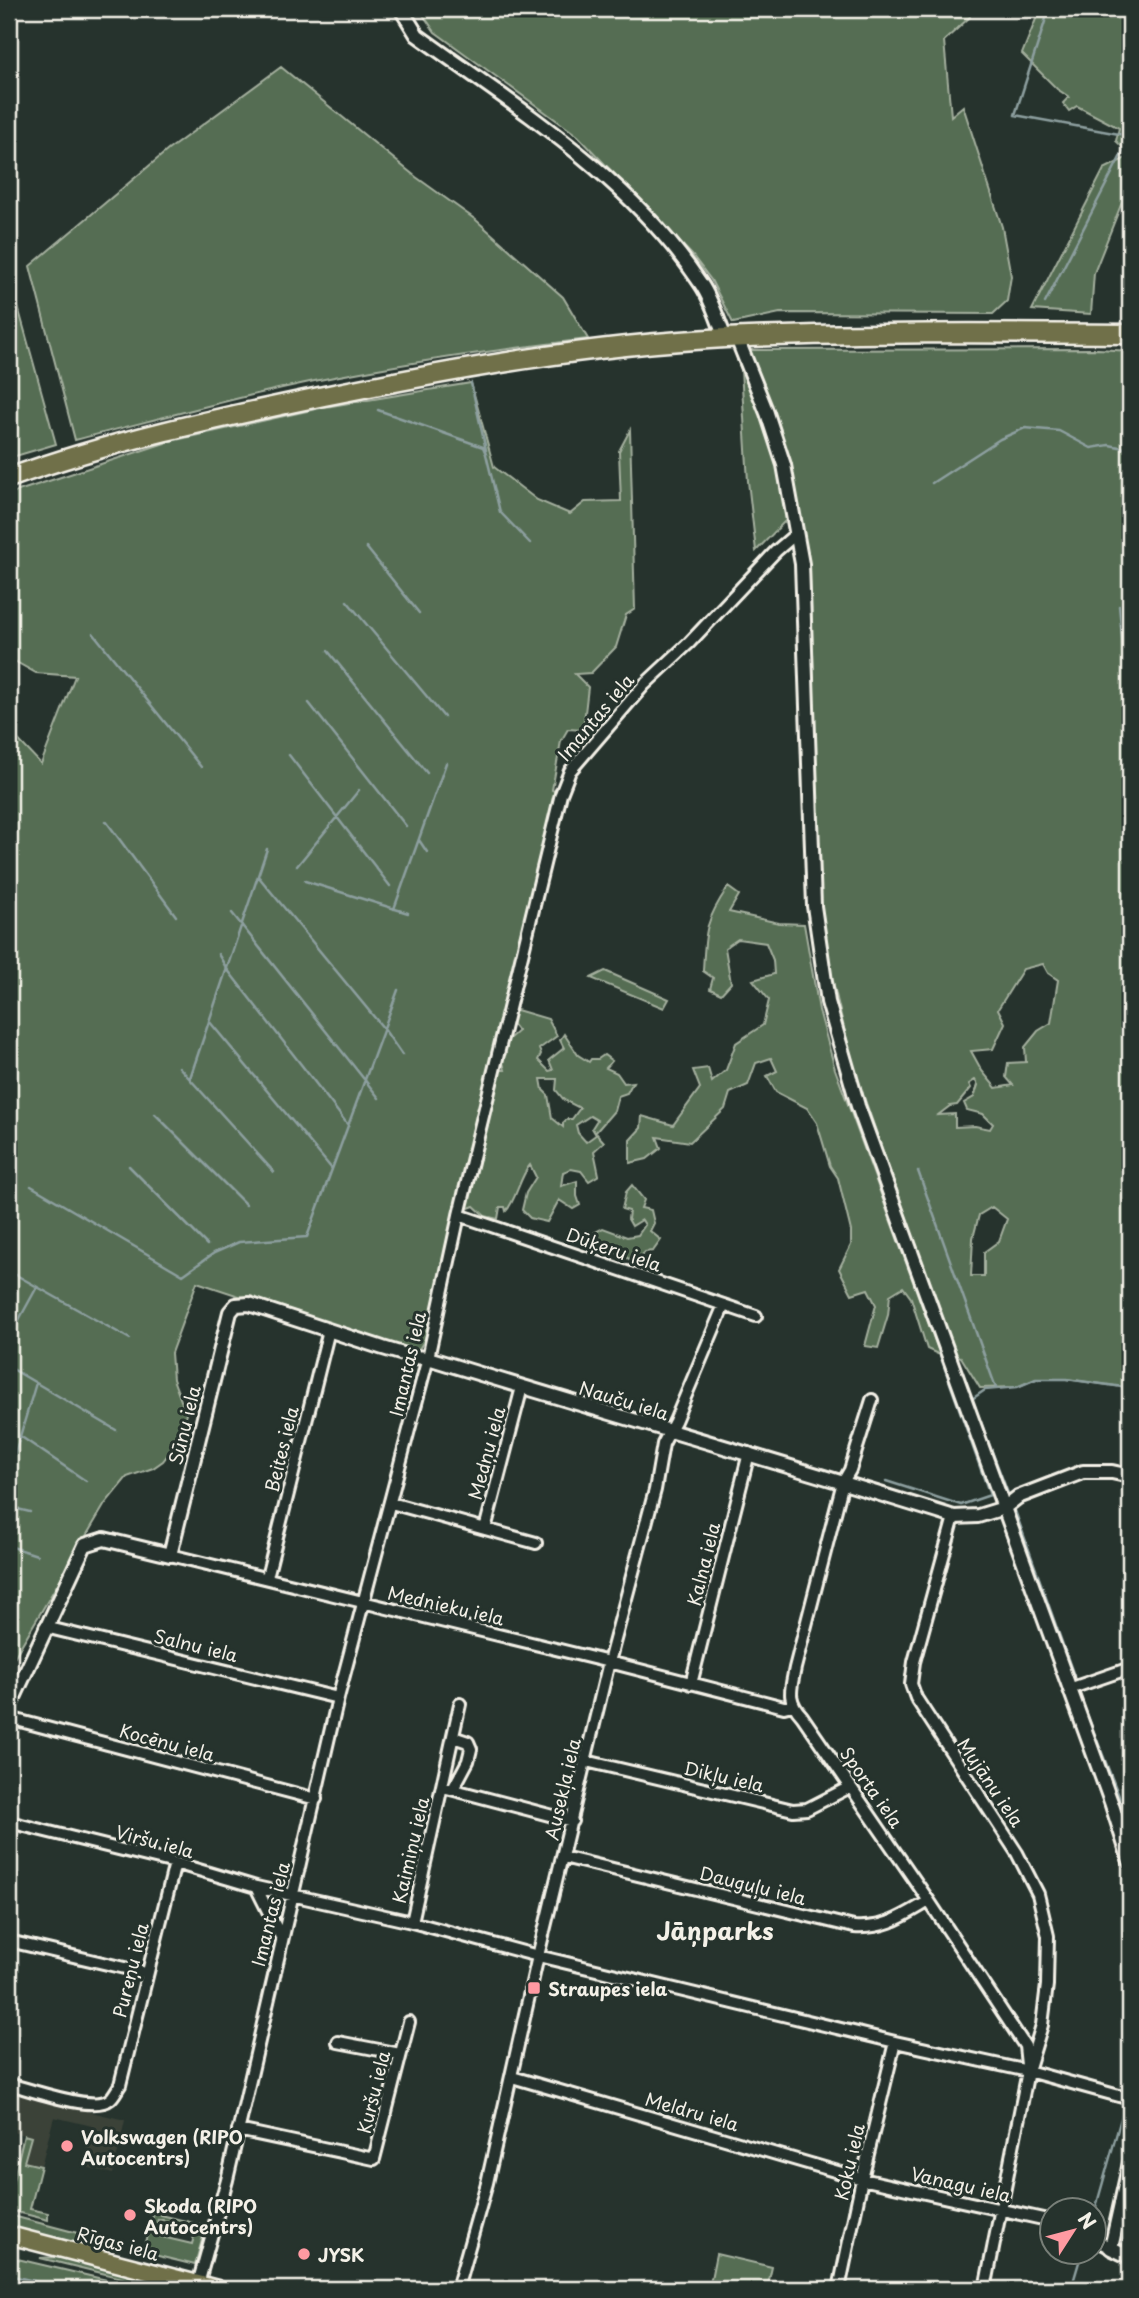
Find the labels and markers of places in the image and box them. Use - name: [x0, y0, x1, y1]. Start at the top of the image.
- place label: Straupes iela: [548, 1975, 667, 2002]
- marker: Straupes iela: [526, 1980, 542, 1996]
- place label: Volkswagen (RIPO Autocentrs): [81, 2123, 243, 2171]
- marker: Volkswagen (RIPO Autocentrs): [59, 2138, 75, 2154]
- place label: Skoda (RIPO Autocentrs): [144, 2192, 257, 2240]
- marker: Skoda (RIPO Autocentrs): [122, 2207, 138, 2223]
- place label: JYSK: [318, 2241, 364, 2268]
- marker: JYSK: [296, 2246, 312, 2262]

